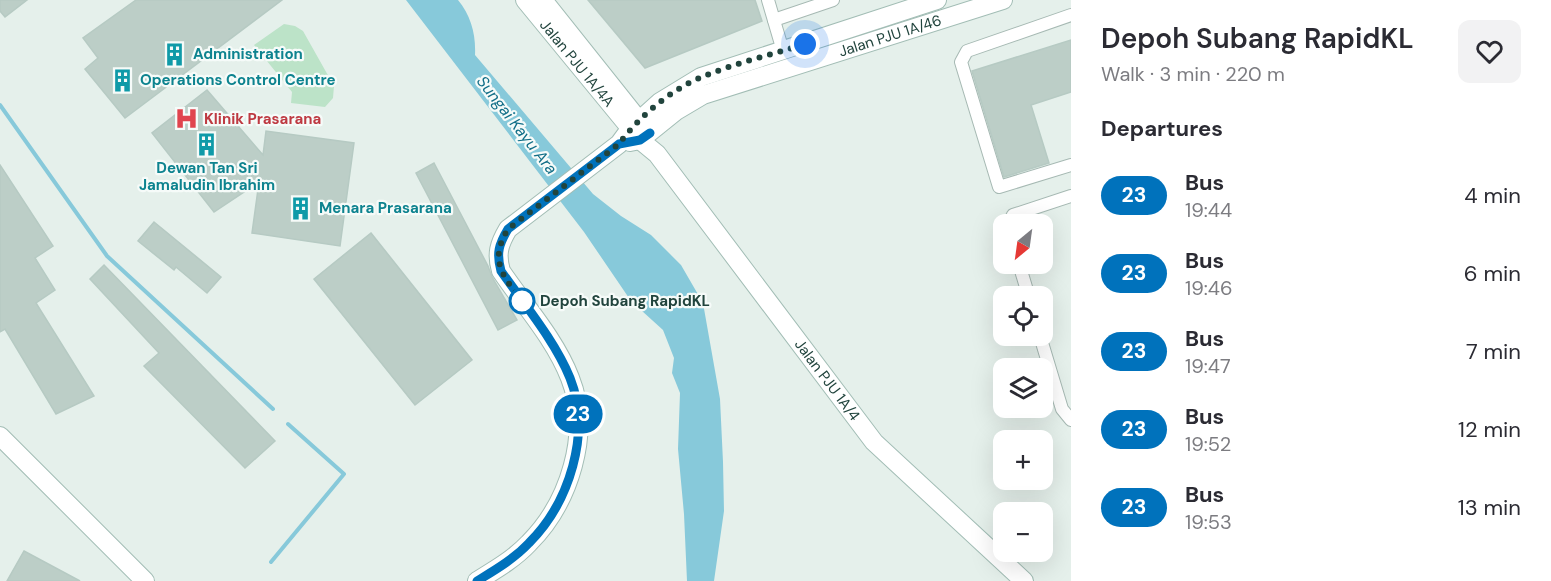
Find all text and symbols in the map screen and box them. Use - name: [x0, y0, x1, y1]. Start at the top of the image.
- street label: Jalan PJU 1A/46: [836, 10, 944, 61]
- street label: Jalan PJU 1A/4A: [535, 16, 619, 111]
- text: Depoh Subang RapidKL: [1101, 20, 1414, 57]
- button: heart: [1458, 20, 1521, 83]
- your location: [790, 29, 820, 59]
- building icon: Administration: [162, 41, 188, 67]
- place label: Administration: [193, 44, 303, 64]
- text: Walk · 3 min · 220 m: [1101, 61, 1285, 87]
- building icon: Operations Control Centre: [109, 67, 135, 93]
- place label: Operations Control Centre: [140, 70, 336, 90]
- water label: Sungai Kayu Ara: [472, 72, 562, 179]
- hospital icon: Klinik Prasarana: [173, 106, 199, 132]
- place label: Klinik Prasarana: [204, 109, 321, 129]
- text: Departures: [1101, 114, 1223, 143]
- building icon: Dewan Tan Sri Jamaludin Ibrahim: [194, 131, 220, 157]
- place label: Dewan Tan Sri Jamaludin Ibrahim: [139, 158, 275, 195]
- text: Bus: [1185, 168, 1224, 197]
- text: 23: [1122, 181, 1146, 209]
- text: 4 min: [1464, 181, 1521, 210]
- building icon: Menara Prasarana: [288, 195, 314, 221]
- text: 19:44: [1185, 197, 1232, 223]
- place label: Menara Prasarana: [319, 198, 452, 218]
- north arrow: [993, 214, 1053, 274]
- map controls: [993, 214, 1053, 562]
- text: Bus: [1185, 246, 1224, 275]
- text: 23: [1122, 259, 1146, 287]
- text: 6 min: [1464, 259, 1521, 288]
- text: 19:46: [1185, 275, 1233, 301]
- button: locate: [993, 286, 1053, 346]
- marker: Depoh Subang RapidKL: [509, 288, 535, 314]
- place label: Depoh Subang RapidKL: [540, 291, 710, 311]
- text: Bus: [1185, 324, 1224, 353]
- street label: Jalan PJU 1A/4: [790, 335, 864, 425]
- text: 23: [1122, 337, 1146, 365]
- text: 7 min: [1466, 337, 1521, 366]
- text: 19:47: [1185, 353, 1231, 379]
- button: layers: [993, 358, 1053, 418]
- line badge: 23: [551, 394, 605, 434]
- text: 23: [566, 400, 590, 428]
- text: Bus: [1185, 402, 1224, 431]
- text: 23: [1122, 415, 1146, 443]
- text: 12 min: [1458, 415, 1521, 444]
- button: +: [993, 430, 1053, 490]
- text: 19:52: [1185, 431, 1231, 457]
- text: Bus: [1185, 480, 1224, 509]
- text: 23: [1122, 493, 1146, 521]
- text: 13 min: [1458, 493, 1521, 522]
- button: −: [993, 502, 1053, 562]
- text: 19:53: [1185, 509, 1232, 535]

